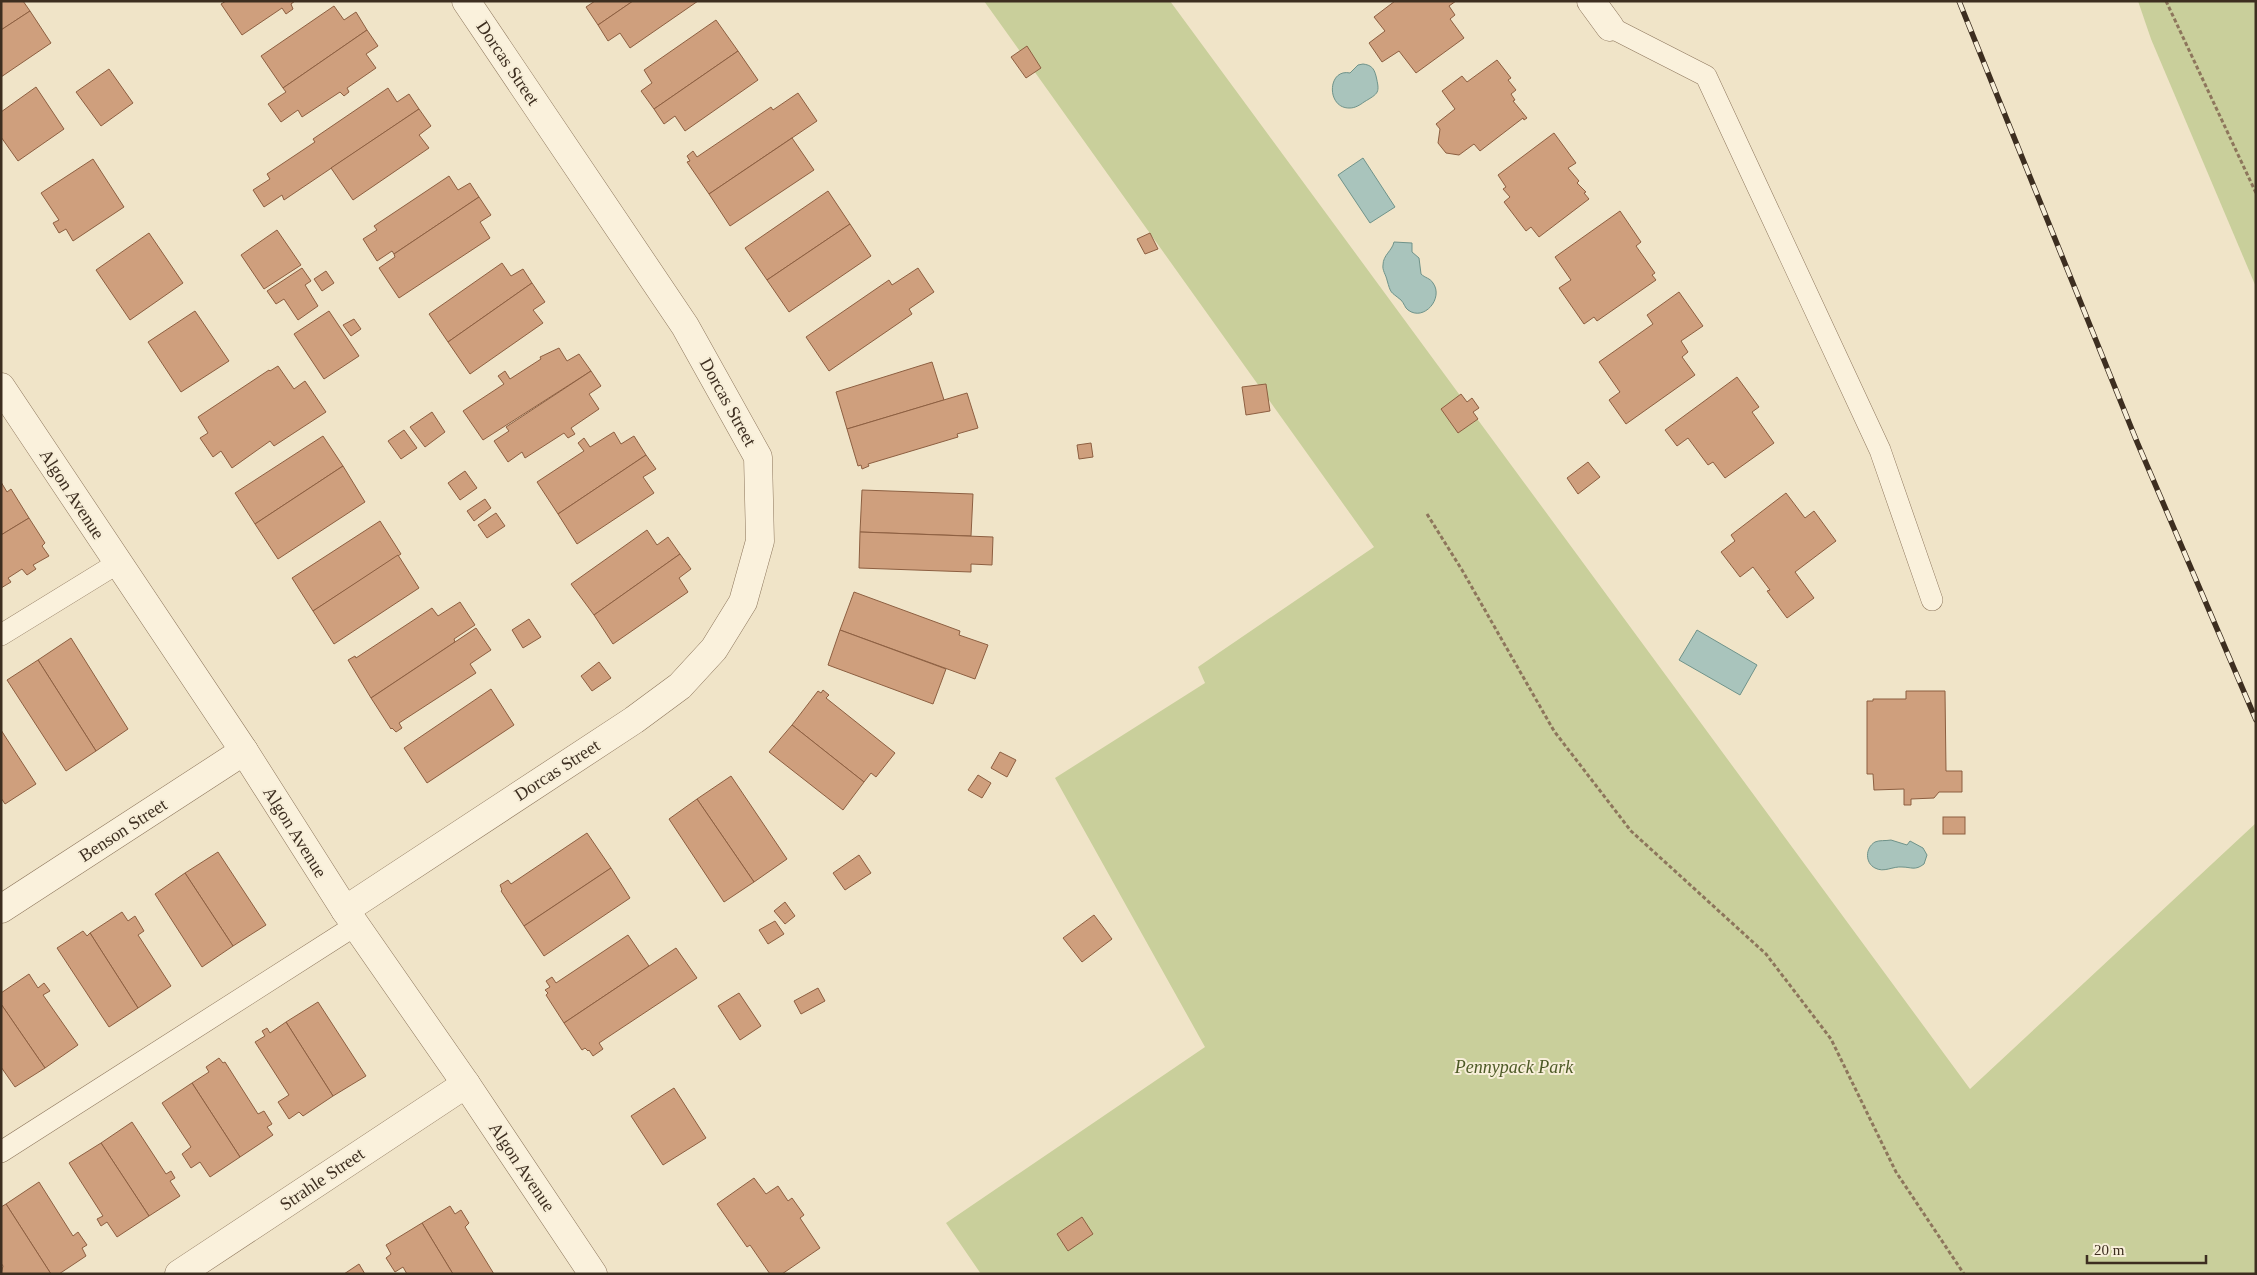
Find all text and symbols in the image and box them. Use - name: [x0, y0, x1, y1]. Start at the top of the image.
- street label: Dorcas Street: [472, 17, 544, 109]
- street label: Dorcas Street: [696, 355, 760, 449]
- street label: Algon Avenue: [36, 445, 108, 543]
- street label: Dorcas Street: [511, 735, 603, 805]
- street label: Algon Avenue: [259, 783, 331, 881]
- street label: Benson Street: [75, 794, 171, 866]
- park label: Pennypack Park: [1454, 1057, 1574, 1077]
- street label: Algon Avenue: [485, 1119, 559, 1215]
- street label: Strahle Street: [276, 1143, 368, 1215]
- scale bar: [2087, 1232, 2206, 1264]
- text: 20 m: [2094, 1242, 2125, 1258]

